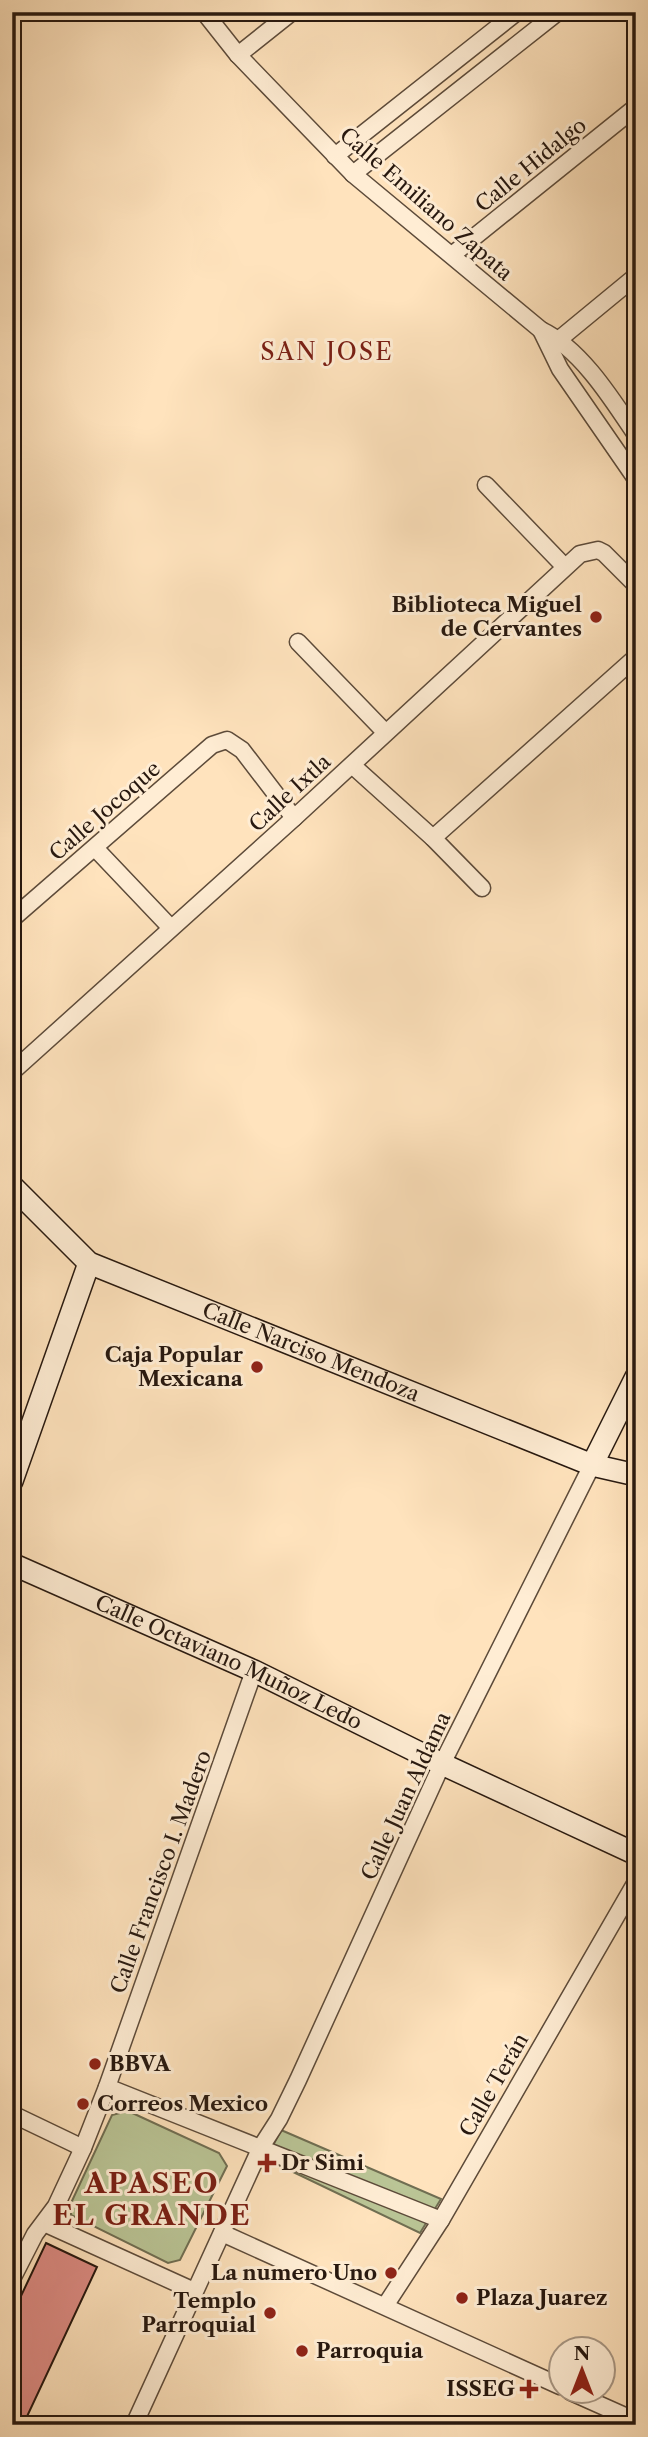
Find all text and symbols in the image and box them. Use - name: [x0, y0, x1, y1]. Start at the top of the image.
- street label: Calle Hidalgo: [470, 112, 591, 217]
- street label: Calle Emiliano Zapata: [335, 122, 518, 286]
- district label: SAN JOSE: [260, 337, 394, 366]
- place label: Biblioteca Miguel de Cervantes: [391, 592, 582, 641]
- marker: Biblioteca Miguel de Cervantes: [588, 609, 604, 625]
- street label: Calle Ixtla: [244, 748, 336, 837]
- street label: Calle Jocoque: [44, 756, 165, 865]
- street label: Calle Narciso Mendoza: [199, 1297, 424, 1407]
- place label: Caja Popular Mexicana: [105, 1342, 244, 1391]
- marker: Caja Popular Mexicana: [249, 1359, 265, 1375]
- street label: Calle Octaviano Muñoz Ledo: [92, 1589, 366, 1735]
- street label: Calle Juan Aldama: [356, 1707, 456, 1884]
- street label: Calle Francisco I. Madero: [105, 1747, 216, 1997]
- street label: Calle Terán: [454, 2029, 533, 2141]
- place label: BBVA: [109, 2051, 171, 2076]
- marker: BBVA: [87, 2056, 103, 2072]
- place label: Correos Mexico: [97, 2091, 268, 2116]
- marker: Correos Mexico: [75, 2096, 91, 2112]
- place label: Dr Simi: [281, 2150, 364, 2175]
- marker: Dr Simi: [259, 2155, 275, 2171]
- district label: APASEO EL GRANDE: [52, 2166, 252, 2232]
- place label: La numero Uno: [211, 2260, 377, 2285]
- marker: La numero Uno: [383, 2265, 399, 2281]
- place label: Plaza Juarez: [476, 2285, 608, 2310]
- place label: Templo Parroquial: [141, 2288, 256, 2337]
- marker: Plaza Juarez: [454, 2290, 470, 2306]
- marker: Templo Parroquial: [262, 2305, 278, 2321]
- north arrow: [546, 2336, 616, 2406]
- place label: Parroquia: [316, 2338, 424, 2363]
- text: N: [574, 2342, 590, 2365]
- marker: Parroquia: [294, 2343, 310, 2359]
- place label: ISSEG: [446, 2376, 515, 2401]
- marker: ISSEG: [521, 2381, 537, 2397]

